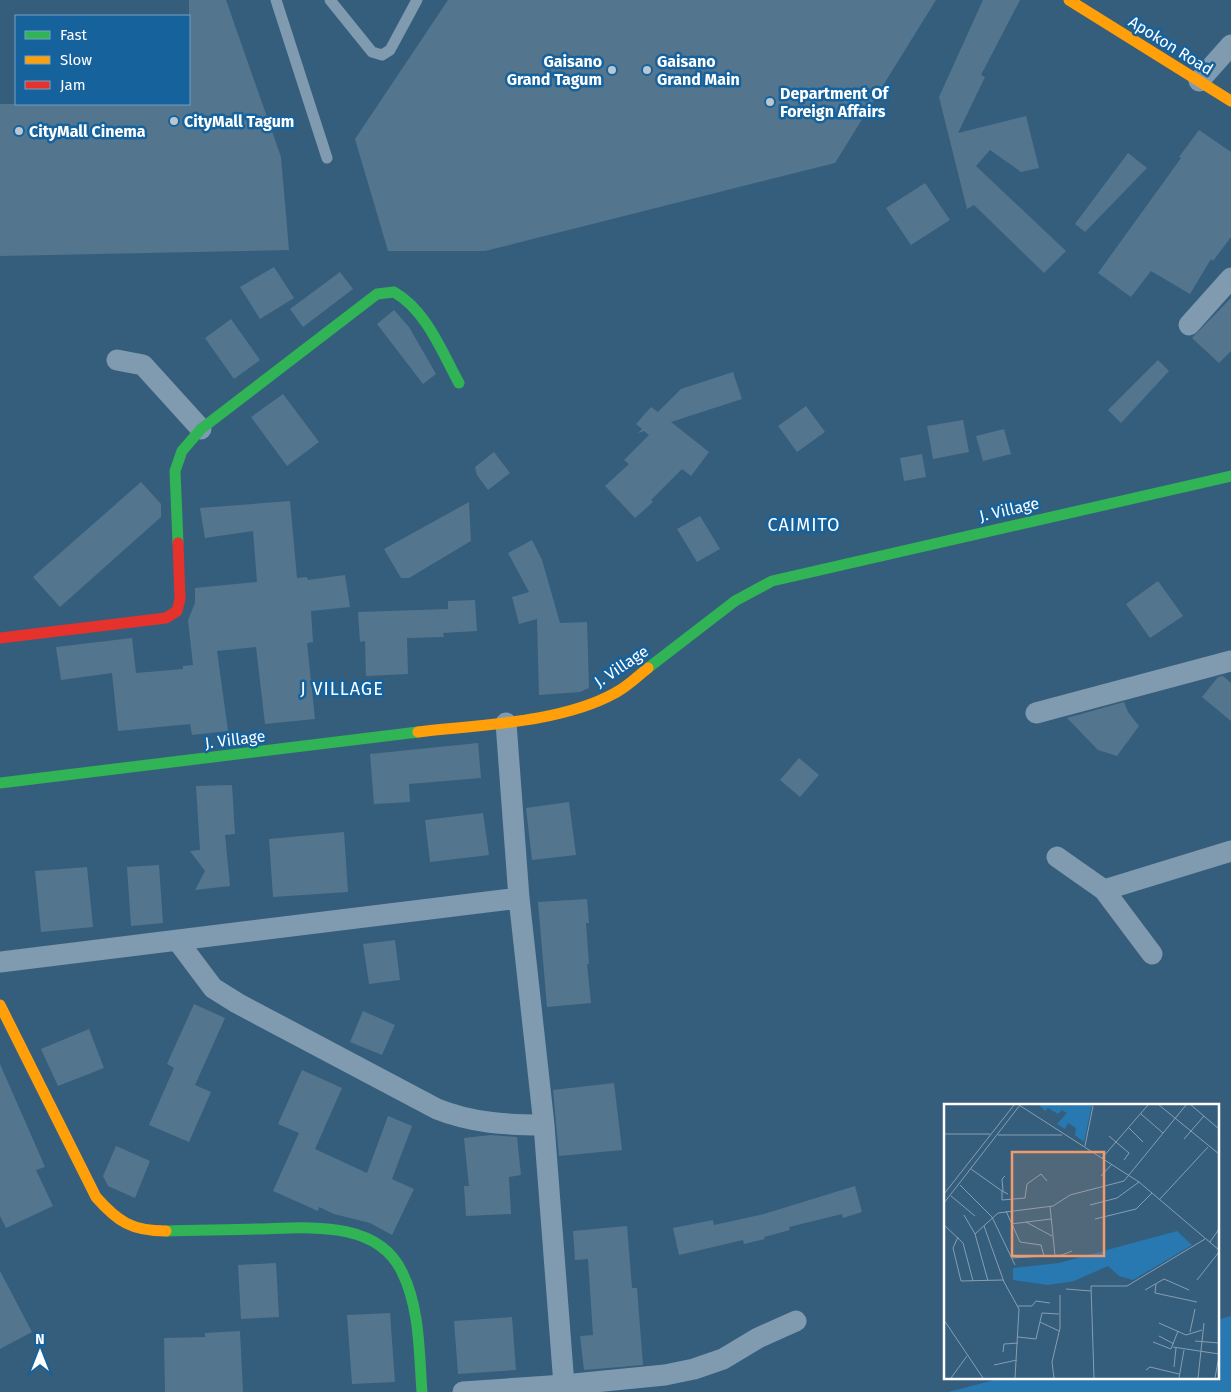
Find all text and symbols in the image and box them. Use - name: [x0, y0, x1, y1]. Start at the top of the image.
- street label: Apokon Road: [1125, 12, 1216, 79]
- legend: [15, 15, 190, 105]
- text: Fast: [60, 26, 87, 44]
- text: Slow: [60, 51, 92, 69]
- place label: Gaisano Grand Tagum: [507, 52, 602, 89]
- place label: Gaisano Grand Main: [657, 52, 740, 89]
- marker: Gaisano Grand Tagum: [606, 64, 618, 76]
- marker: Gaisano Grand Main: [641, 64, 653, 76]
- text: Jam: [60, 76, 86, 94]
- place label: Department Of Foreign Affairs: [780, 84, 890, 121]
- marker: Department Of Foreign Affairs: [764, 96, 776, 108]
- place label: CityMall Tagum: [184, 112, 294, 131]
- marker: CityMall Tagum: [168, 115, 180, 127]
- place label: CityMall Cinema: [29, 122, 146, 141]
- marker: CityMall Cinema: [13, 125, 25, 137]
- street label: J. Village: [977, 493, 1041, 526]
- district label: CAIMITO: [767, 514, 841, 536]
- street label: J. Village: [591, 641, 652, 691]
- district label: J VILLAGE: [300, 678, 384, 700]
- street label: J. Village: [204, 726, 266, 753]
- inset map: [944, 1104, 1218, 1380]
- north arrow: [15, 1327, 65, 1377]
- text: N: [35, 1331, 45, 1348]

